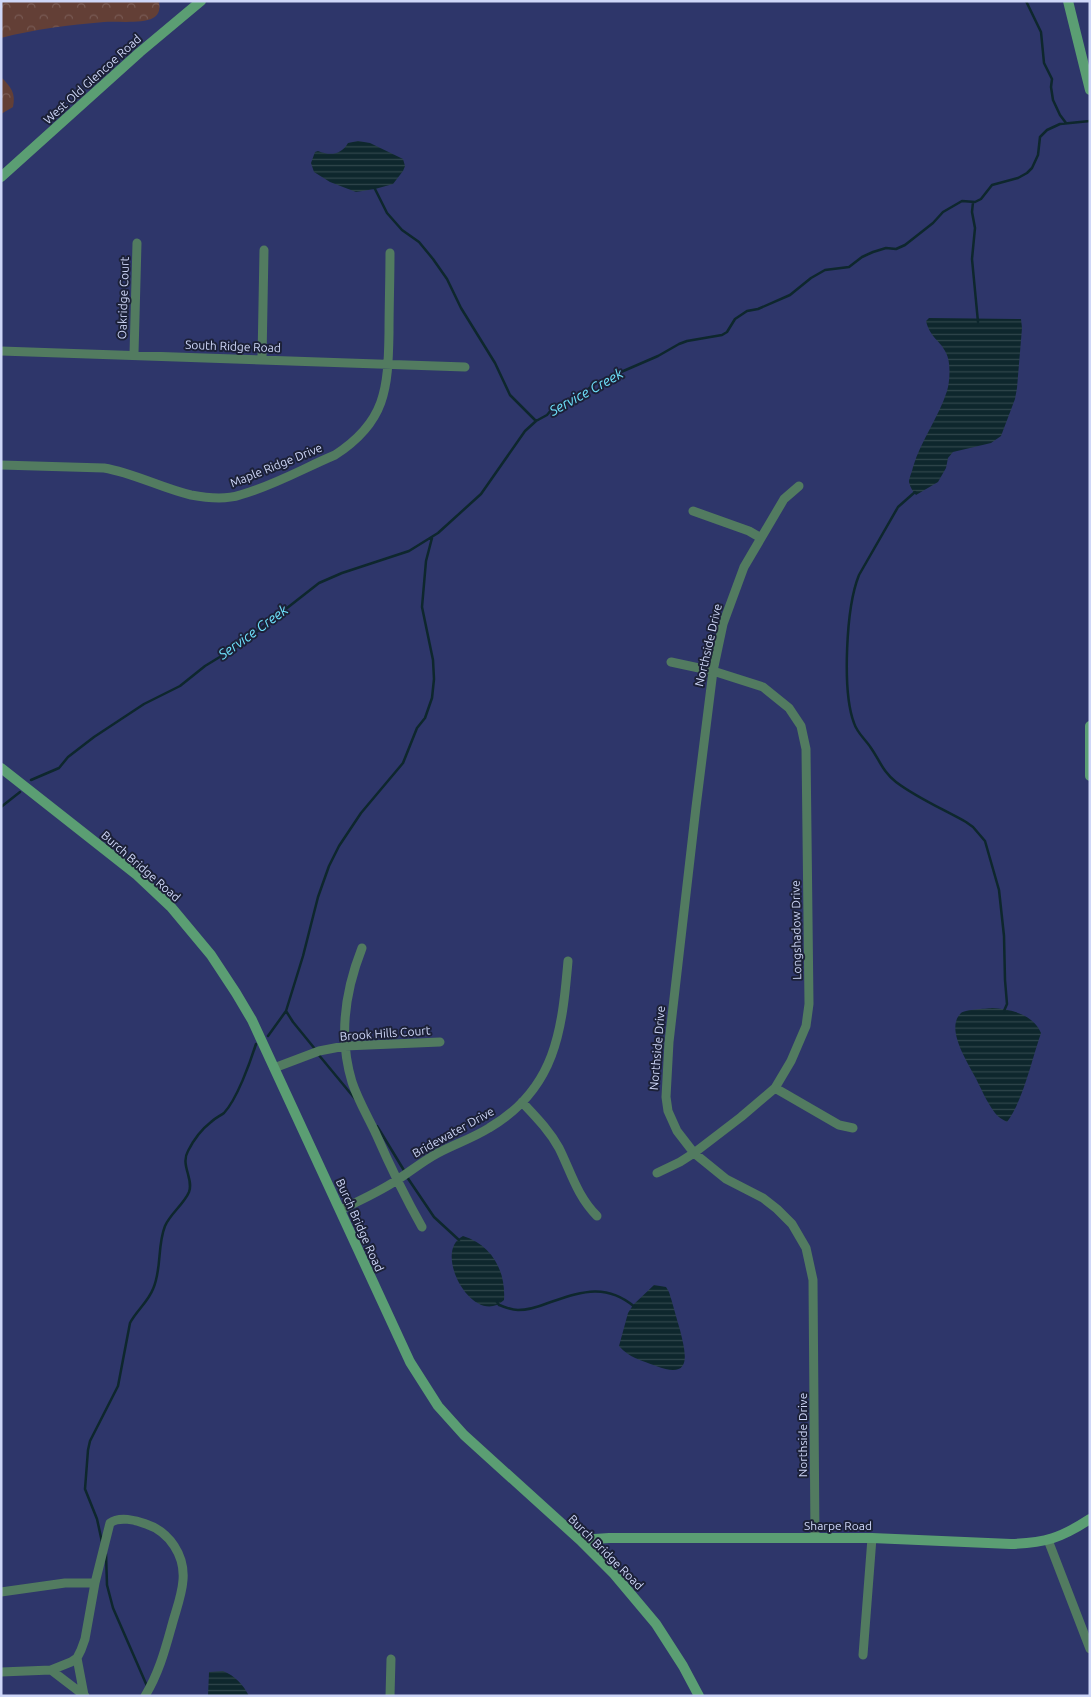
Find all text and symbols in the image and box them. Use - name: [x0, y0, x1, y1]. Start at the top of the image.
- street label: West Old Glencoe Road: [41, 32, 143, 126]
- street label: Oakridge Court: [115, 256, 131, 340]
- street label: South Ridge Road: [185, 338, 281, 354]
- water label: Service Creek: [545, 365, 626, 419]
- street label: Maple Ridge Drive: [228, 441, 324, 489]
- water label: Service Creek: [214, 601, 291, 663]
- street label: Northside Drive: [692, 602, 724, 688]
- street label: Burch Bridge Road: [99, 828, 183, 904]
- street label: Longshadow Drive: [789, 880, 803, 980]
- street label: Northside Drive: [647, 1005, 667, 1091]
- street label: Brook Hills Court: [339, 1023, 431, 1043]
- street label: Bridewater Drive: [410, 1104, 496, 1160]
- street label: Burch Bridge Road: [334, 1177, 386, 1273]
- street label: Northside Drive: [796, 1393, 809, 1477]
- street label: Burch Bridge Road: [566, 1512, 646, 1592]
- street label: Sharpe Road: [804, 1519, 872, 1532]

